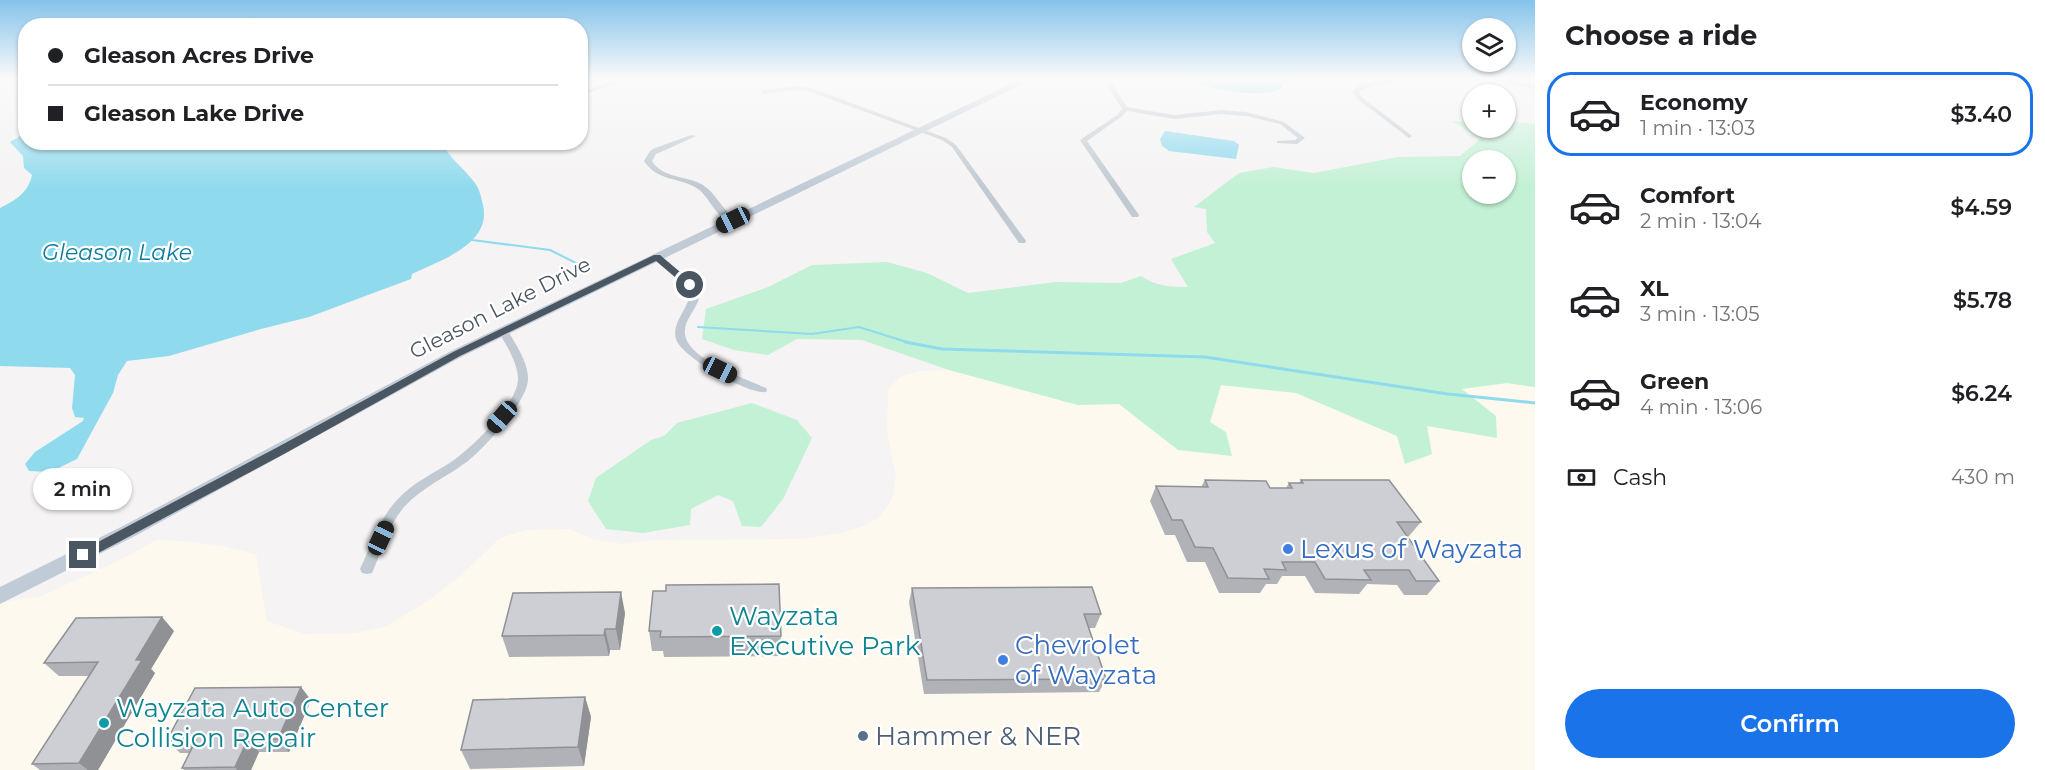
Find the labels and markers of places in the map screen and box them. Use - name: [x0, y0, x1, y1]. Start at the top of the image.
- place label: Lexus of Wayzata: [1300, 533, 1523, 565]
- marker: Lexus of Wayzata: [1281, 542, 1295, 556]
- place label: Wayzata Executive Park: [729, 600, 921, 662]
- marker: Wayzata Executive Park: [710, 624, 724, 638]
- place label: Chevrolet of Wayzata: [1015, 629, 1157, 691]
- marker: Chevrolet of Wayzata: [996, 653, 1010, 667]
- place label: Wayzata Auto Center Collision Repair: [116, 692, 389, 754]
- marker: Wayzata Auto Center Collision Repair: [97, 716, 111, 730]
- place label: Hammer & NER: [875, 720, 1081, 752]
- marker: Hammer & NER: [856, 729, 870, 743]

